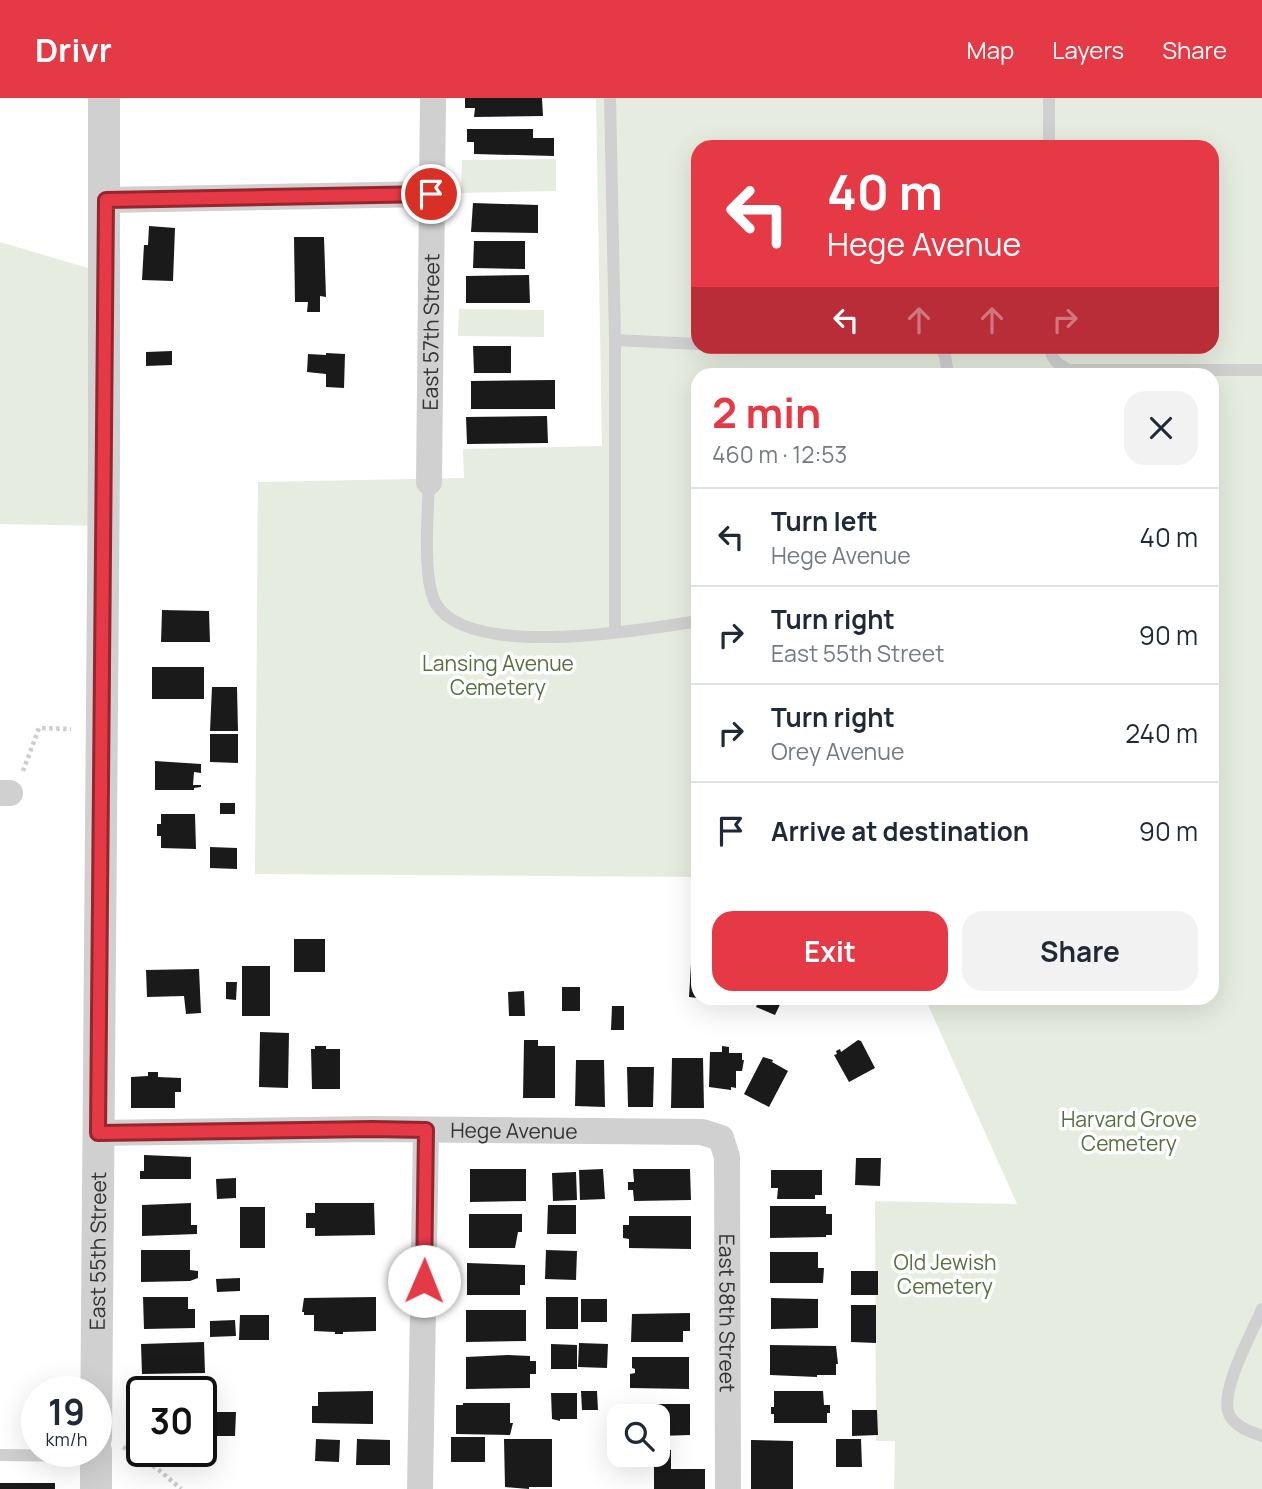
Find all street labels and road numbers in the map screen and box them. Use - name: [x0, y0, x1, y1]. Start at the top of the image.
- street label: East 57th Street: [416, 253, 445, 411]
- street label: Hege Avenue: [450, 1116, 578, 1145]
- street label: East 55th Street: [83, 1172, 112, 1330]
- street label: East 58th Street: [713, 1234, 742, 1392]

